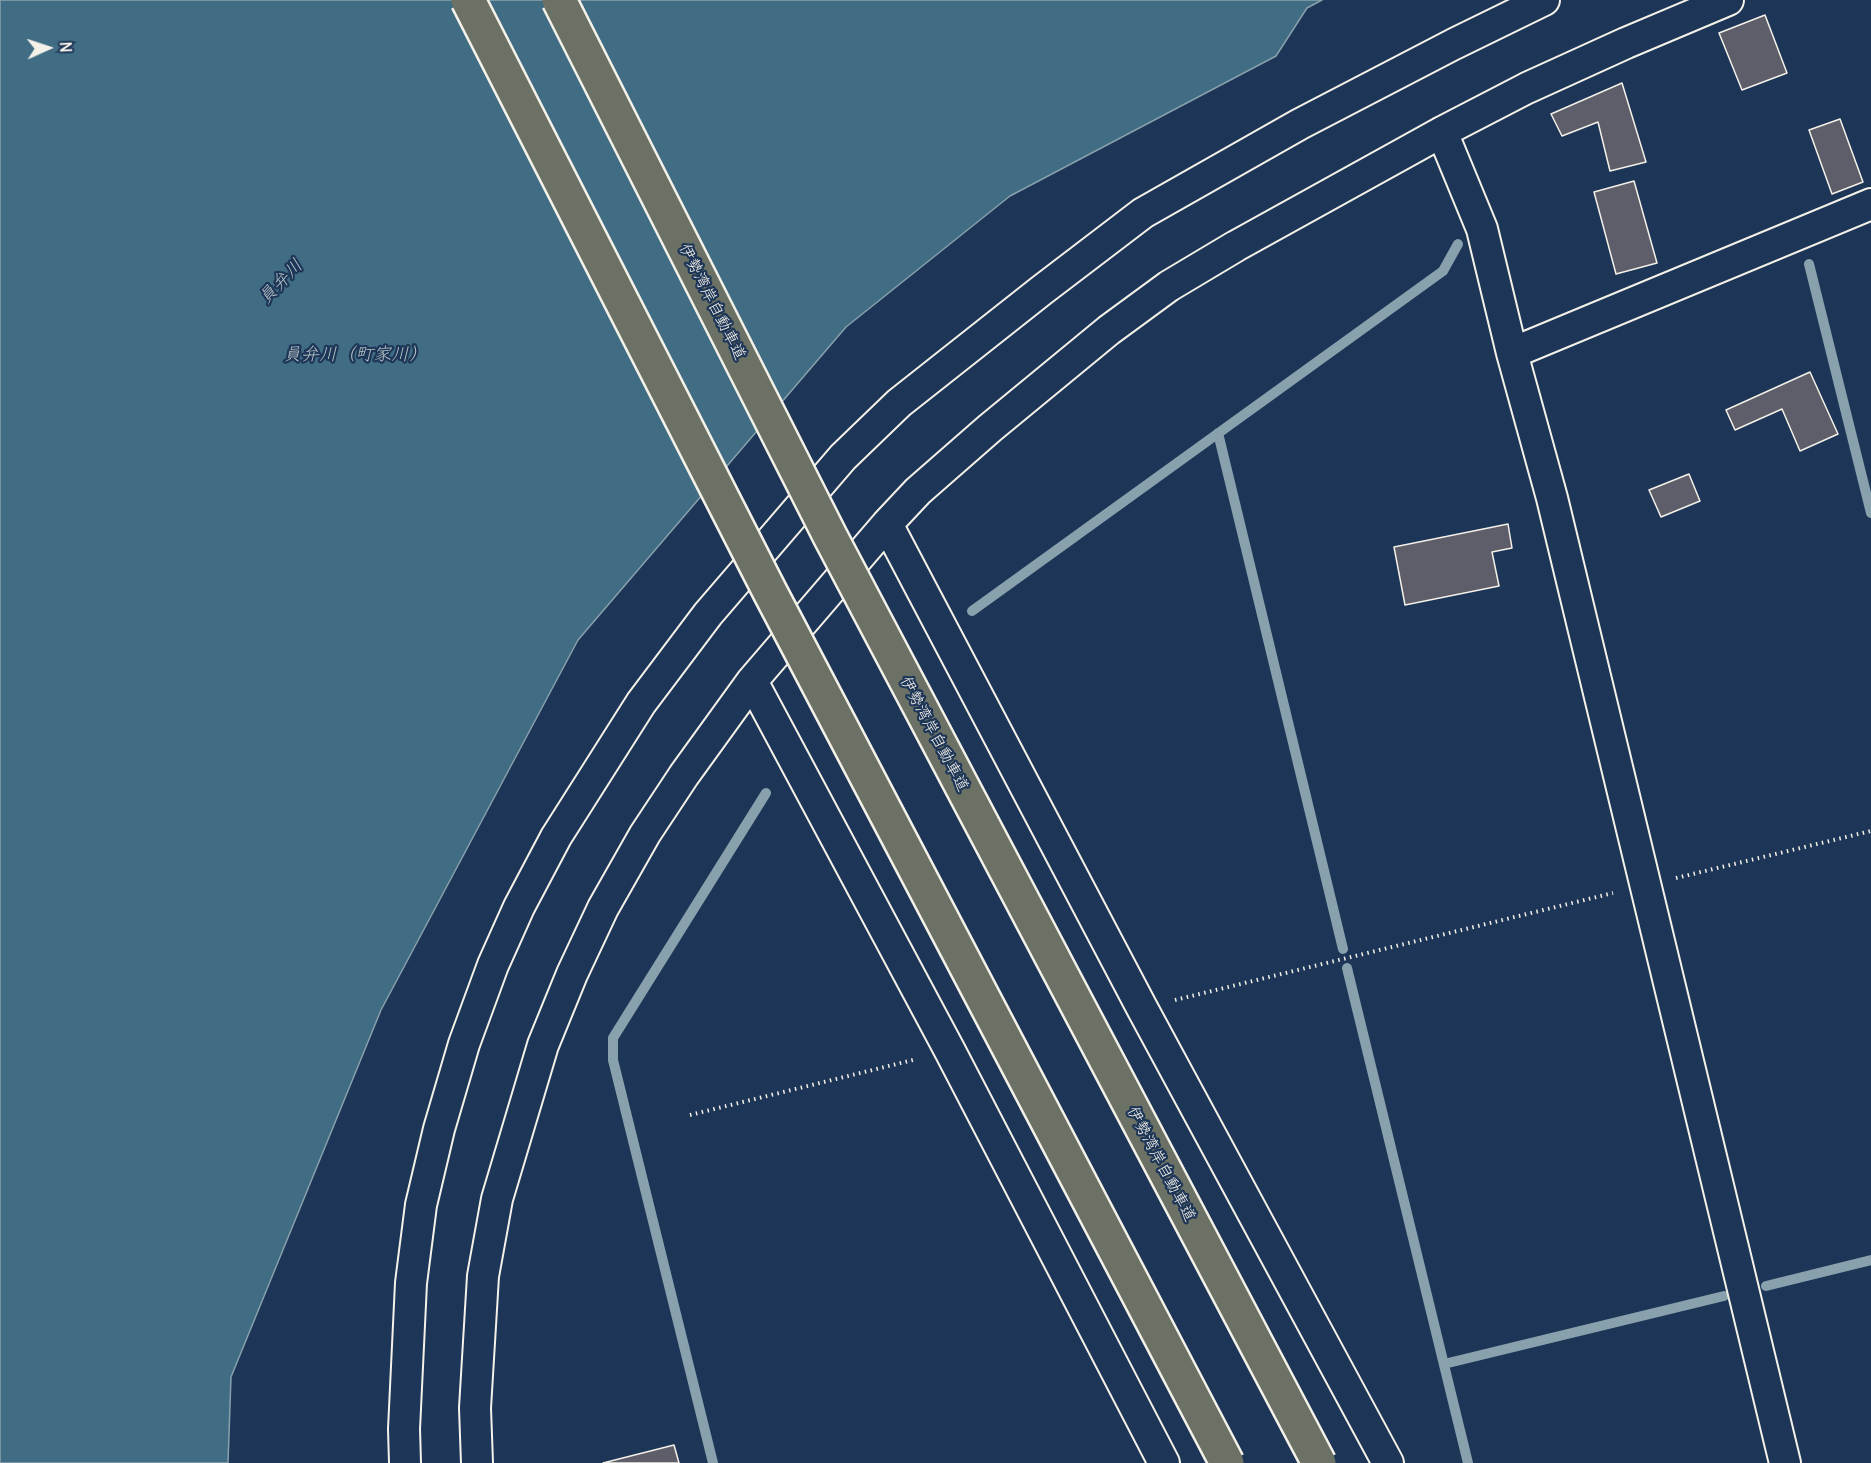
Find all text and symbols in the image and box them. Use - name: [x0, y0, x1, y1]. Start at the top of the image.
- north arrow: [18, 18, 78, 78]
- text: N: [56, 41, 76, 53]
- street label: 伊勢湾岸自動車道: [674, 241, 750, 363]
- water label: 員弁川: [254, 255, 308, 309]
- water label: 員弁川（町家川）: [283, 344, 427, 366]
- street label: 伊勢湾岸自動車道: [895, 673, 973, 795]
- street label: 伊勢湾岸自動車道: [1122, 1103, 1200, 1225]

